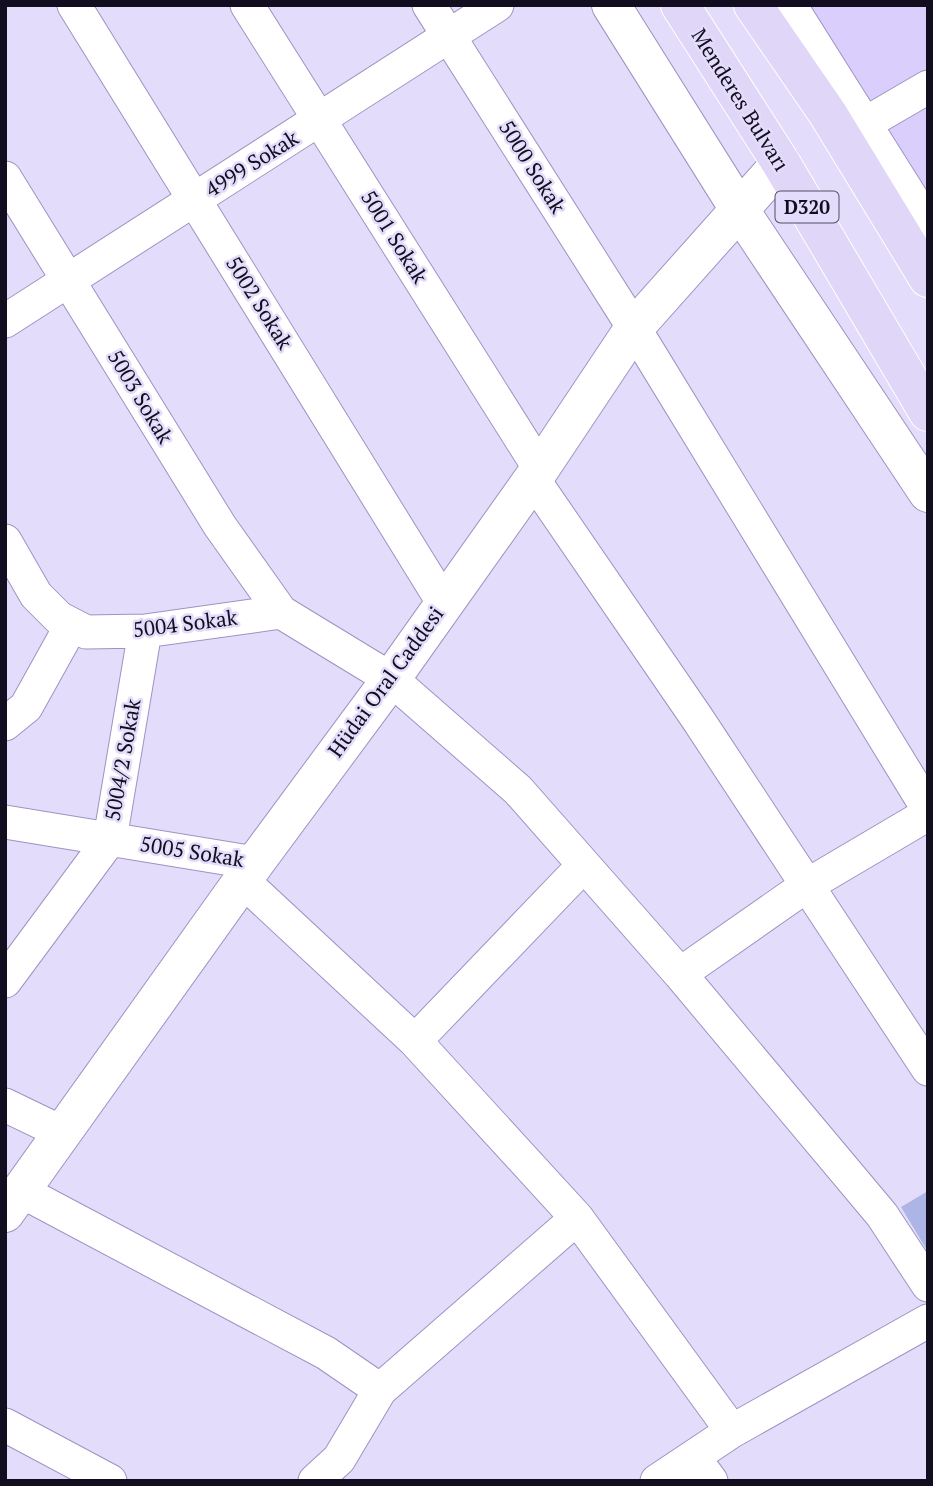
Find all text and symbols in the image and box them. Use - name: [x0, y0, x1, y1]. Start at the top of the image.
- street label: Menderes Bulvarı: [686, 23, 796, 176]
- street label: 5000 Sokak: [493, 115, 573, 219]
- street label: 4999 Sokak: [200, 123, 304, 203]
- street label: 5001 Sokak: [355, 185, 435, 289]
- road number: D320: [776, 192, 838, 223]
- street label: 5002 Sokak: [220, 251, 300, 355]
- street label: 5003 Sokak: [102, 344, 180, 449]
- street label: Hüdai Oral Caddesi: [321, 600, 449, 762]
- street label: 5004 Sokak: [131, 603, 239, 643]
- street label: 5004/2 Sokak: [98, 696, 147, 823]
- street label: 5005 Sokak: [138, 829, 246, 873]

